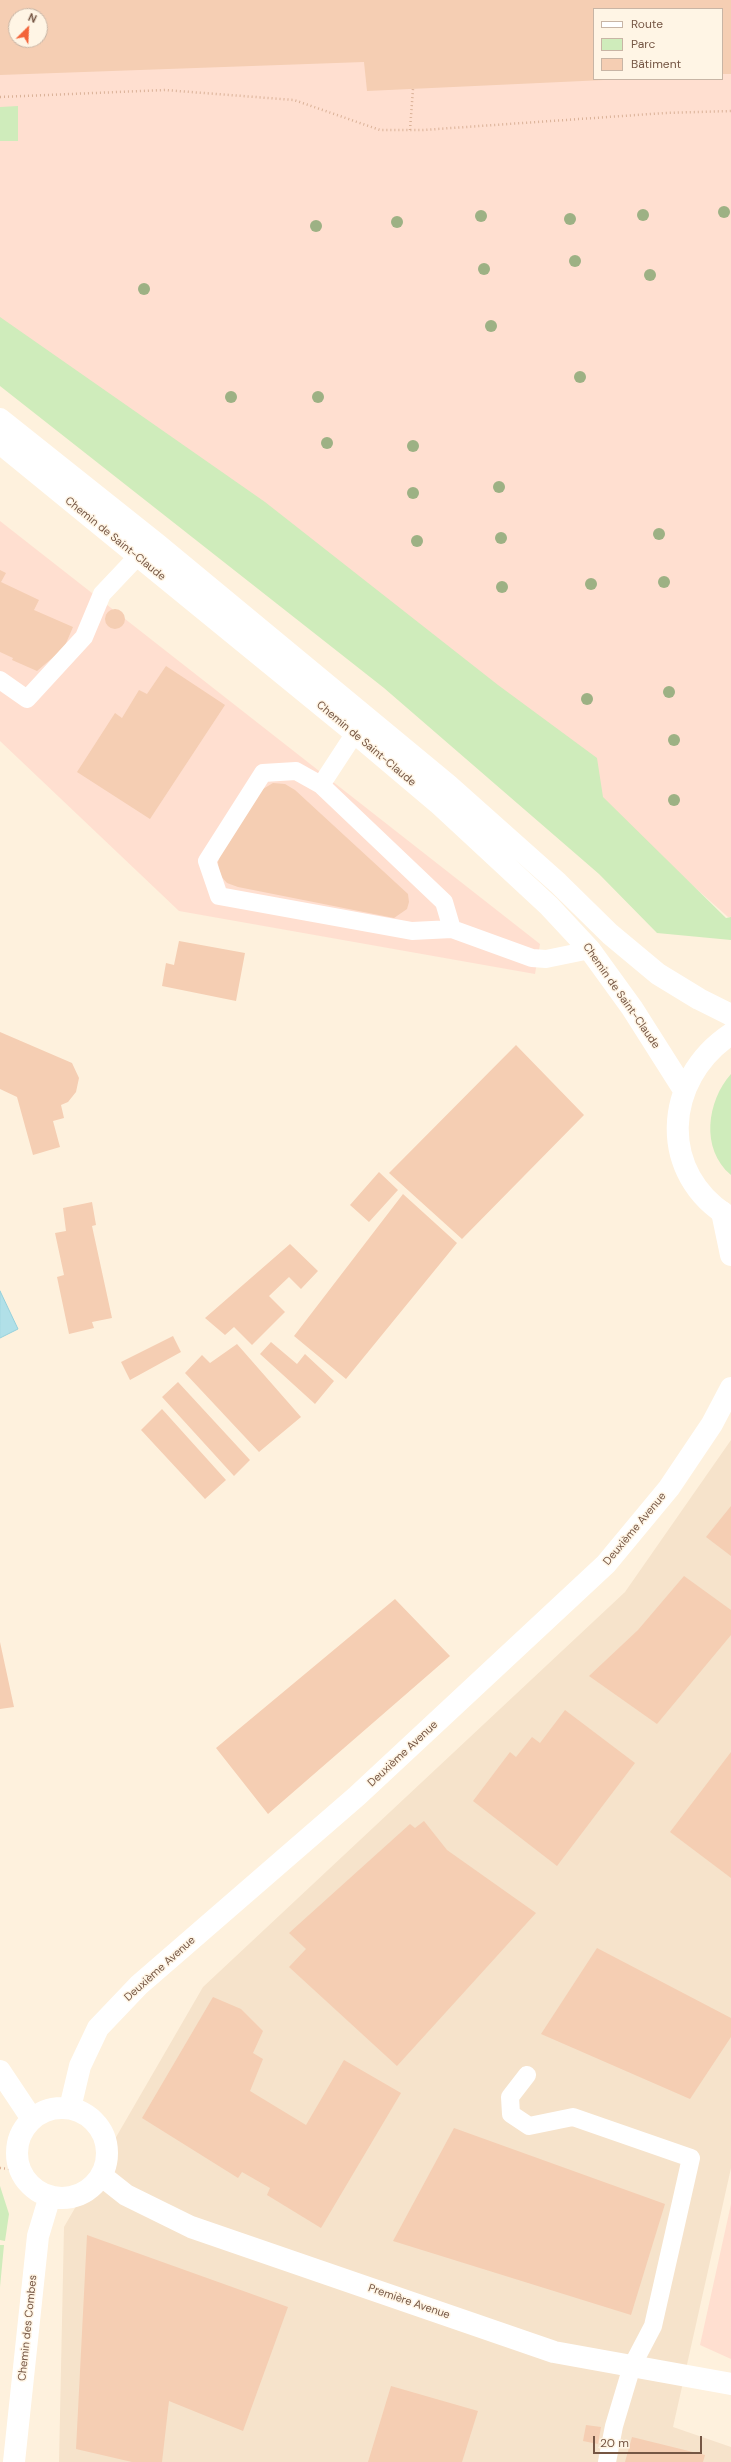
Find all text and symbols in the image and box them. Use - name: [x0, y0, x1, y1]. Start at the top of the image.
- north arrow: [8, 8, 48, 48]
- legend: [593, 8, 723, 80]
- text: N: [26, 10, 39, 26]
- text: Route: [631, 16, 663, 32]
- text: Parc: [631, 36, 655, 52]
- text: Bâtiment: [631, 56, 681, 72]
- street label: Chemin de Saint-Claude: [62, 494, 168, 584]
- street label: Chemin de Saint-Claude: [314, 699, 418, 789]
- street label: Chemin de Saint-Claude: [580, 941, 662, 1051]
- street label: Deuxième Avenue: [601, 1490, 669, 1568]
- street label: Deuxième Avenue: [365, 1718, 441, 1790]
- street label: Deuxième Avenue: [122, 1934, 198, 2004]
- street label: Chemin des Combes: [16, 2274, 40, 2382]
- street label: Première Avenue: [366, 2282, 452, 2322]
- scale bar: [595, 2428, 704, 2454]
- text: 20 m: [600, 2435, 629, 2451]

